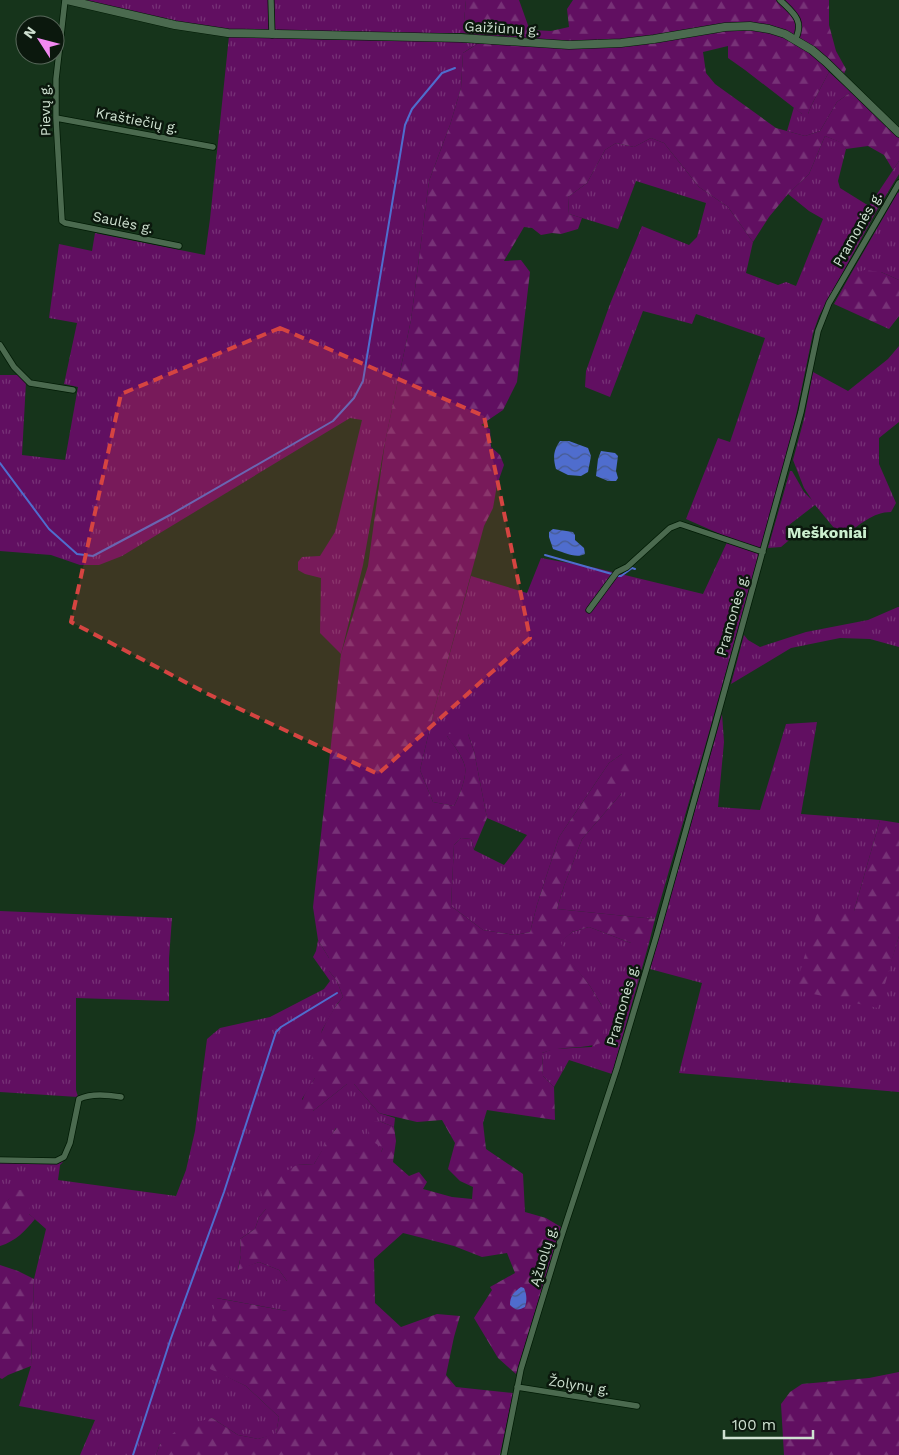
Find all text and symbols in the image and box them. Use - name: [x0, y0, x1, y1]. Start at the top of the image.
- north arrow: [15, 15, 65, 65]
- street label: Gaižiūnų g.: [464, 18, 540, 38]
- text: N: [20, 23, 39, 41]
- street label: Pievų g.: [37, 84, 53, 136]
- street label: Kraštiečių g.: [94, 104, 180, 136]
- street label: Pramonės g.: [829, 189, 885, 269]
- street label: Saulės g.: [91, 208, 155, 236]
- district label: Meškoniai: [787, 523, 867, 542]
- street label: Pramonės g.: [713, 573, 751, 657]
- street label: Pramonės g.: [603, 963, 641, 1047]
- street label: Ąžuolų g.: [526, 1224, 560, 1288]
- street label: Žolynų g.: [547, 1372, 611, 1398]
- scale bar: [724, 1408, 813, 1440]
- text: 100 m: [732, 1416, 776, 1434]

